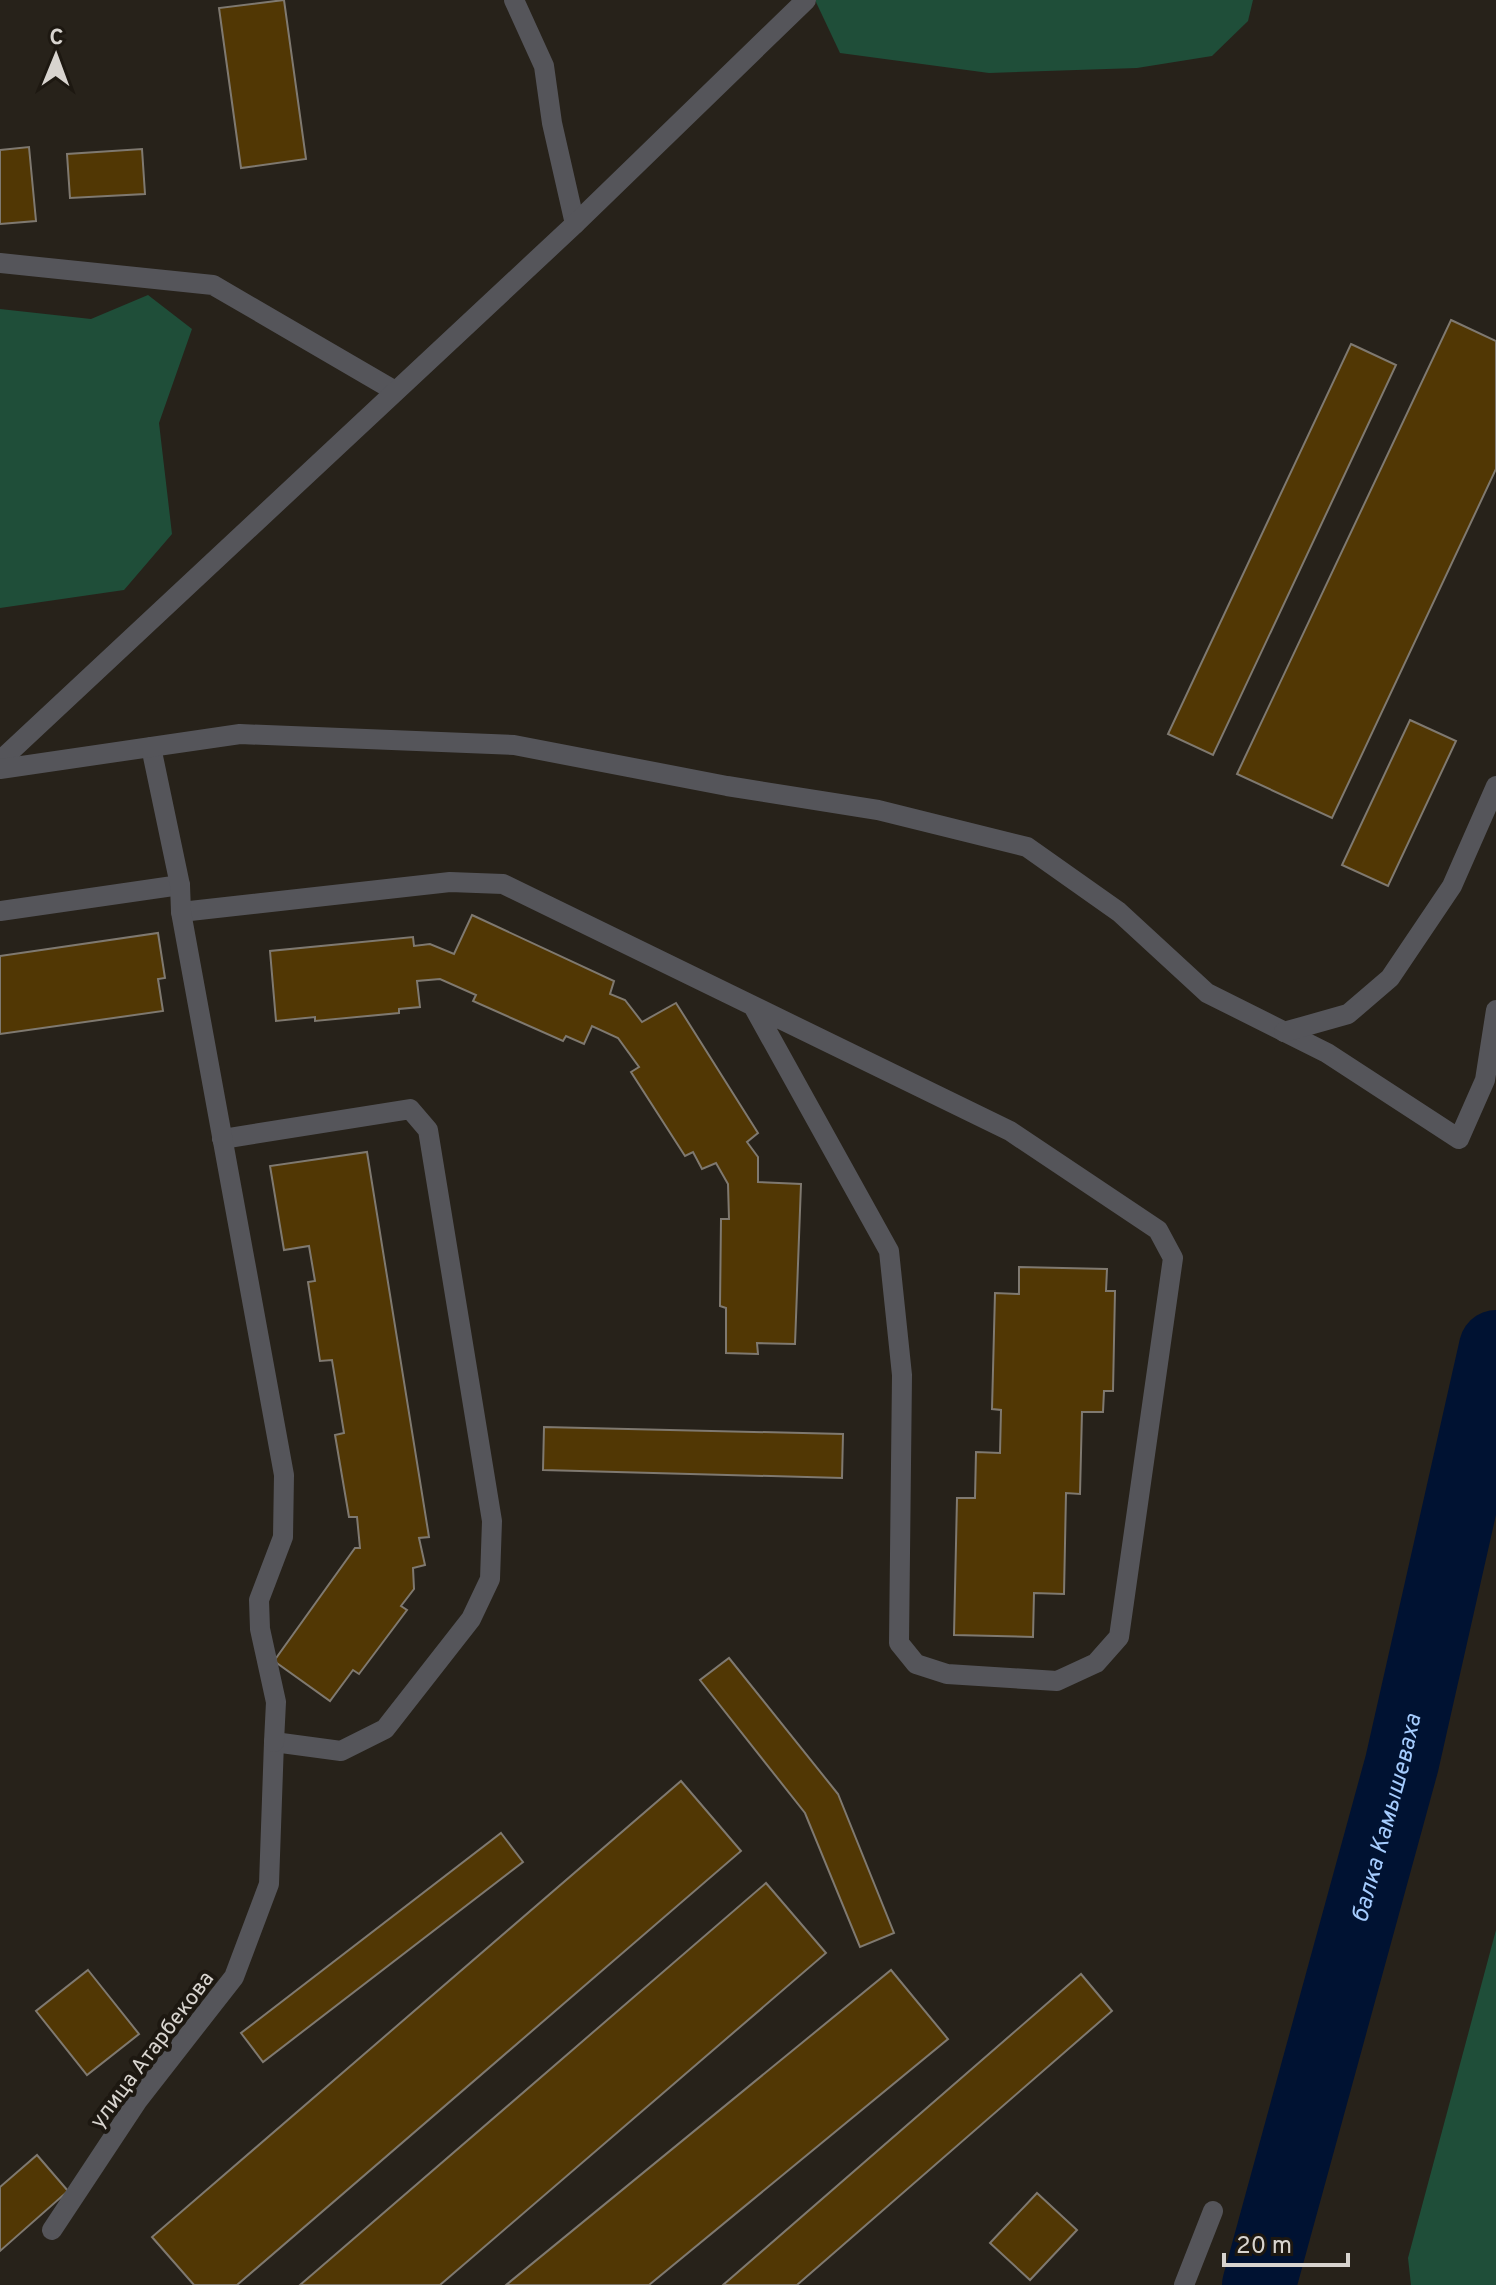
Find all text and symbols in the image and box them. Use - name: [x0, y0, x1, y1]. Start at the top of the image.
- north arrow: [16, 16, 96, 96]
- text: С: [49, 25, 64, 52]
- water label: балка Камышеваха: [1346, 1711, 1430, 1926]
- street label: улица Атарбекова: [85, 1966, 221, 2135]
- scale bar: [1224, 2217, 1348, 2267]
- text: 20 m: [1236, 2232, 1292, 2262]

